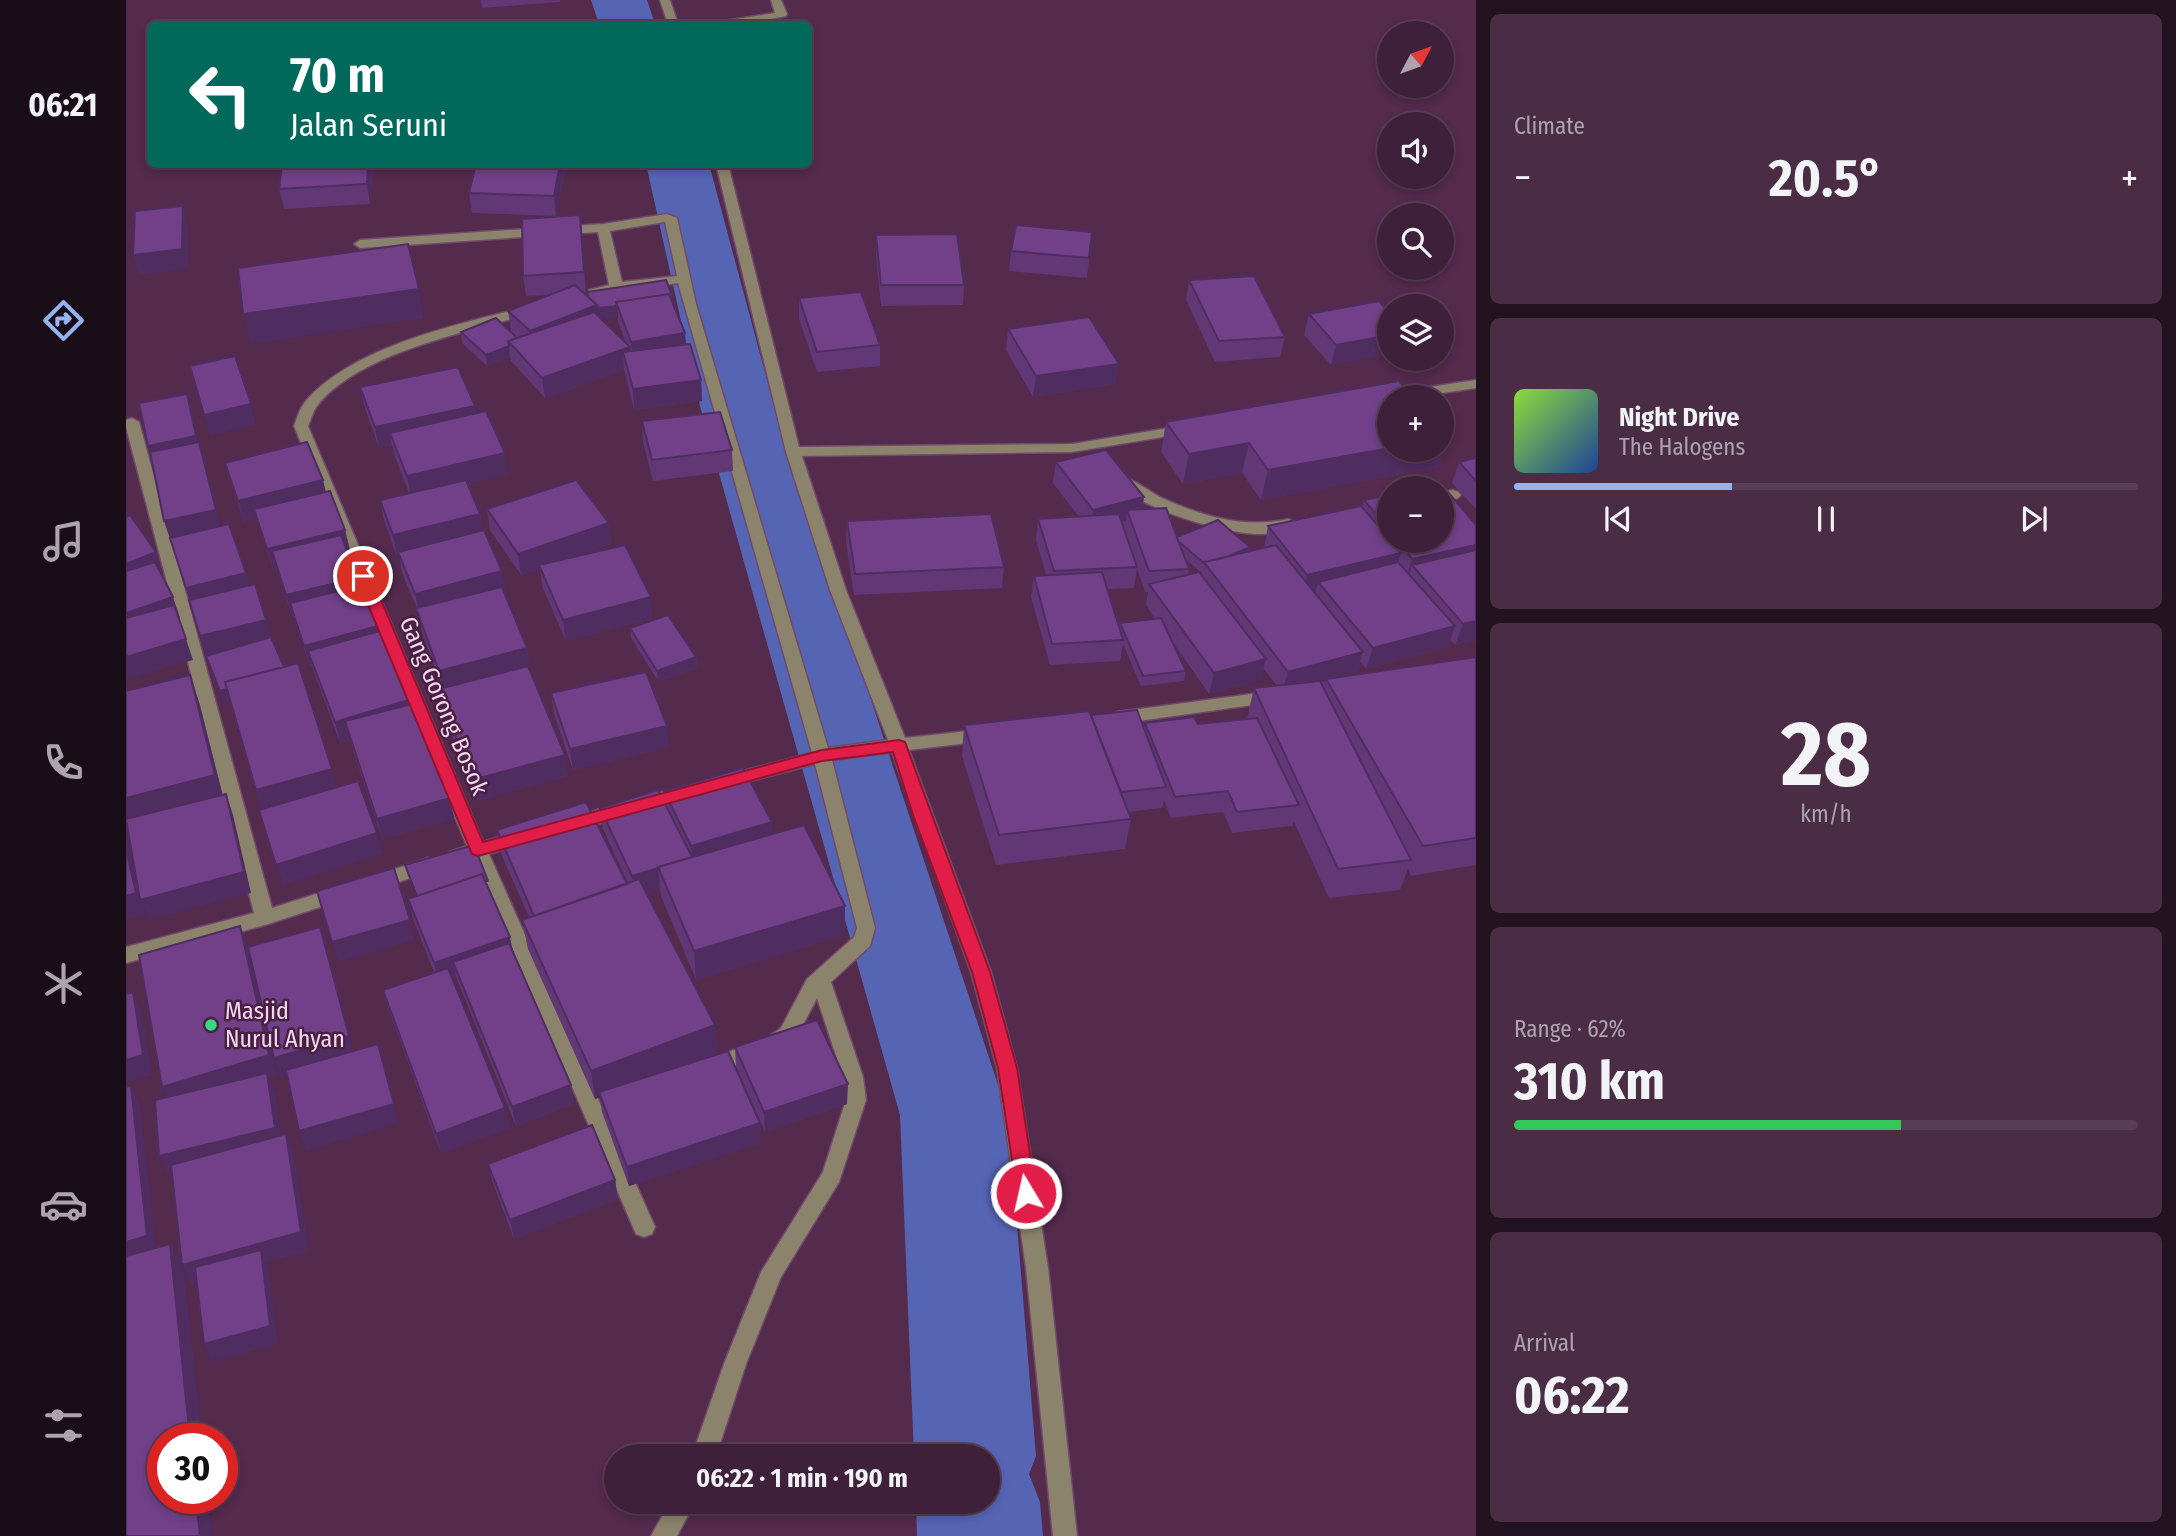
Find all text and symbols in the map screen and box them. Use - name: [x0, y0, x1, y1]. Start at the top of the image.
- north arrow: [1377, 21, 1454, 98]
- map controls: [1377, 21, 1454, 553]
- text: 70 m: [290, 46, 385, 105]
- icon: left: [175, 49, 266, 140]
- text: 06:21: [28, 86, 98, 124]
- text: Jalan Seruni: [290, 106, 447, 144]
- button: sound: [1377, 112, 1454, 189]
- text: Climate: [1514, 112, 1585, 140]
- text: 20.5°: [1769, 147, 1883, 210]
- text: −: [1514, 155, 1531, 201]
- text: +: [2121, 155, 2138, 201]
- button: search: [1377, 203, 1454, 280]
- button: layers: [1377, 294, 1454, 371]
- icon: directions: [39, 296, 88, 345]
- button: +: [1377, 385, 1454, 462]
- text: Night Drive: [1619, 402, 1739, 433]
- text: The Halogens: [1619, 433, 1745, 461]
- button: −: [1377, 476, 1454, 553]
- icon: previous: [1599, 500, 1637, 538]
- icon: pause: [1807, 500, 1845, 538]
- icon: next: [2015, 500, 2053, 538]
- icon: music: [39, 517, 88, 566]
- pin: [333, 546, 393, 606]
- icon: arrive: [344, 557, 382, 595]
- street label: Gang Gorong Bosok: [394, 613, 495, 800]
- text: 28: [1781, 700, 1871, 809]
- icon: phone: [39, 738, 88, 787]
- text: km/h: [1800, 800, 1852, 828]
- icon: climate: [39, 959, 88, 1008]
- place label: Masjid Nurul Ahyan: [225, 997, 345, 1053]
- text: Range · 62%: [1514, 1015, 1626, 1043]
- marker: Masjid Nurul Ahyan: [203, 1017, 219, 1033]
- text: 310 km: [1514, 1050, 1665, 1113]
- position arrow: [989, 1156, 1063, 1230]
- icon: car: [39, 1180, 88, 1229]
- text: Arrival: [1514, 1329, 1575, 1357]
- text: 06:22: [1514, 1364, 1630, 1427]
- icon: filters: [39, 1401, 88, 1450]
- speed limit sign: 30: [147, 1423, 238, 1514]
- text: 06:22 · 1 min · 190 m: [696, 1463, 908, 1494]

